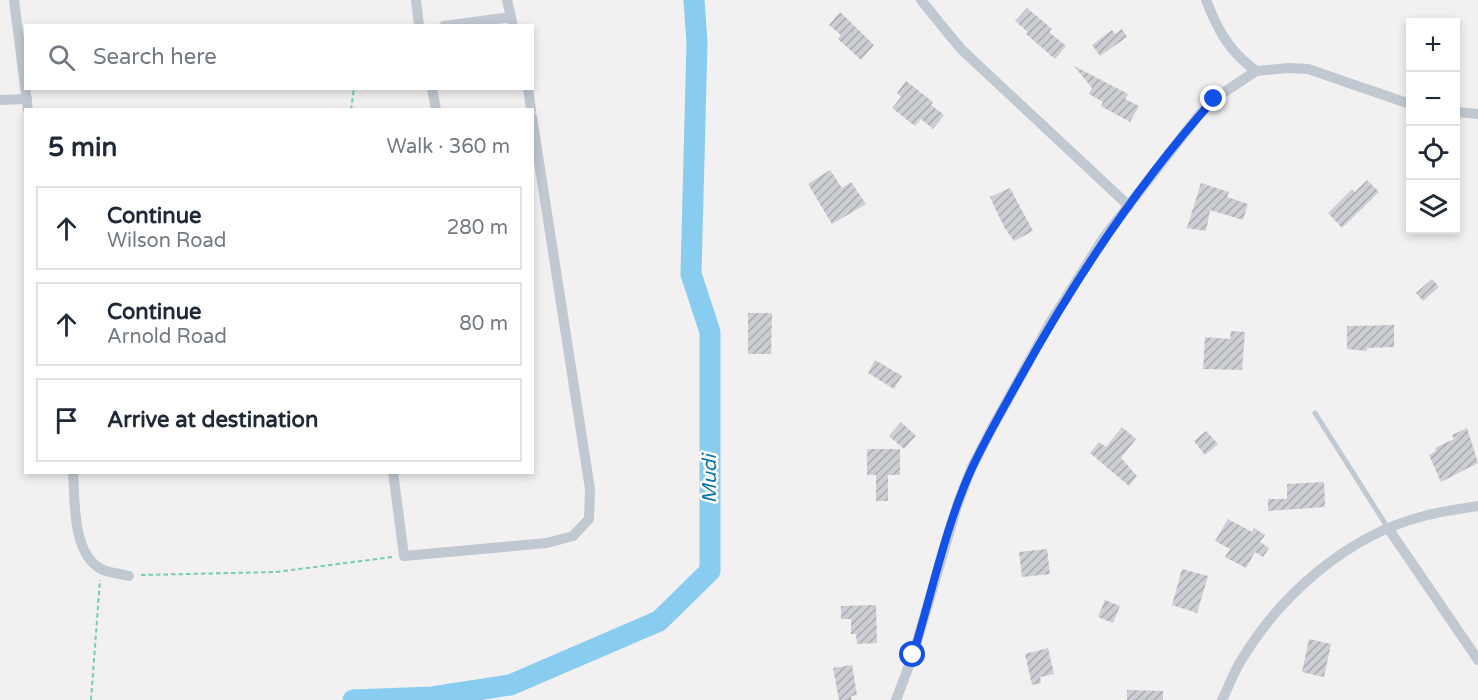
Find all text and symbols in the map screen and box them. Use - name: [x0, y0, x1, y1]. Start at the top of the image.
- map controls: [1406, 18, 1460, 234]
- button: +: [1406, 18, 1460, 72]
- search box: [24, 24, 534, 90]
- icon: search: [45, 41, 78, 74]
- text: Search here: [93, 44, 217, 70]
- button: −: [1406, 72, 1460, 126]
- route end: [1200, 85, 1226, 111]
- button: locate: [1406, 126, 1460, 180]
- text: 5 min: [48, 132, 117, 163]
- text: Walk · 360 m: [387, 135, 510, 159]
- button: layers: [1406, 180, 1460, 234]
- text: Continue: [107, 203, 202, 229]
- icon: ahead: [50, 212, 83, 245]
- text: 280 m: [447, 216, 508, 240]
- text: Wilson Road: [107, 229, 226, 253]
- text: Continue: [107, 299, 202, 325]
- icon: ahead: [50, 308, 83, 341]
- text: 80 m: [459, 312, 508, 336]
- text: Arnold Road: [107, 325, 227, 349]
- icon: arrive: [50, 404, 83, 437]
- text: Arrive at destination: [107, 407, 318, 433]
- water label: Mudi: [698, 452, 722, 503]
- route start: [899, 641, 925, 667]

